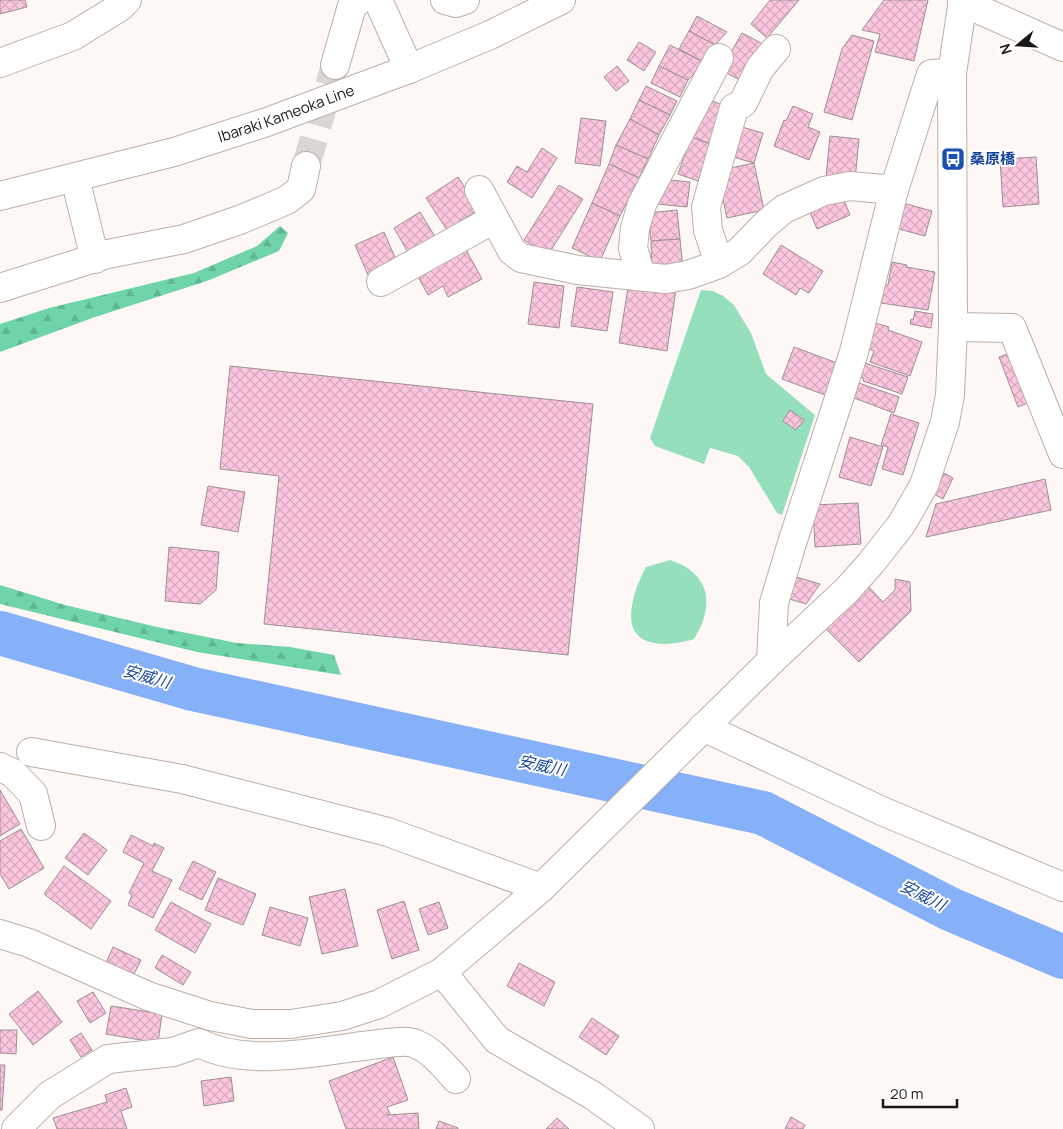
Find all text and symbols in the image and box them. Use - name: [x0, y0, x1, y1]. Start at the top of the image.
- north arrow: [993, 20, 1043, 70]
- text: N: [995, 41, 1016, 57]
- street label: Ibaraki Kameoka Line: [215, 79, 357, 147]
- bus stop icon: 桑原橋: [940, 146, 966, 172]
- place label: 桑原橋: [970, 148, 1016, 169]
- water label: 安威川: [121, 659, 175, 694]
- water label: 安威川: [516, 749, 570, 781]
- water label: 安威川: [897, 874, 951, 917]
- scale bar: [883, 1076, 957, 1108]
- text: 20 m: [890, 1083, 923, 1104]

